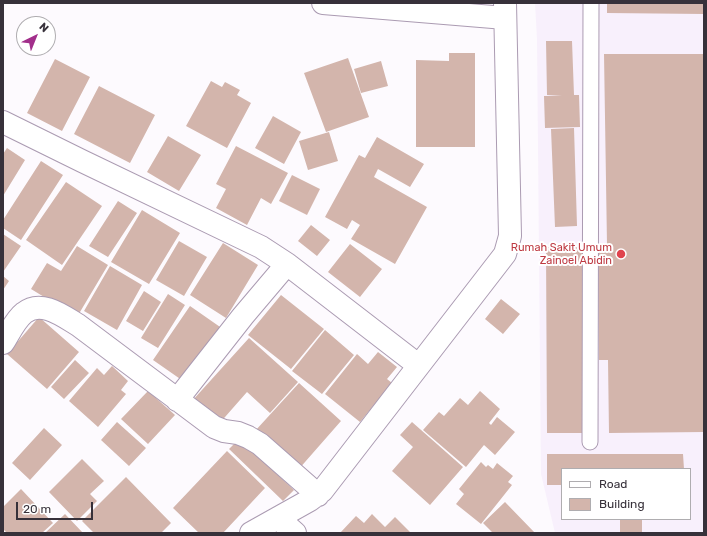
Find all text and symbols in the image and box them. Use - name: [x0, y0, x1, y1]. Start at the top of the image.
- north arrow: [16, 16, 56, 56]
- text: N: [37, 20, 51, 35]
- place label: Rumah Sakit Umum Zainoel Abidin: [511, 241, 612, 267]
- marker: Rumah Sakit Umum Zainoel Abidin: [615, 248, 627, 260]
- legend: [561, 468, 691, 520]
- text: Road: [599, 477, 627, 491]
- scale bar: [18, 494, 95, 520]
- text: Building: [599, 497, 645, 511]
- text: 20 m: [23, 502, 51, 516]

